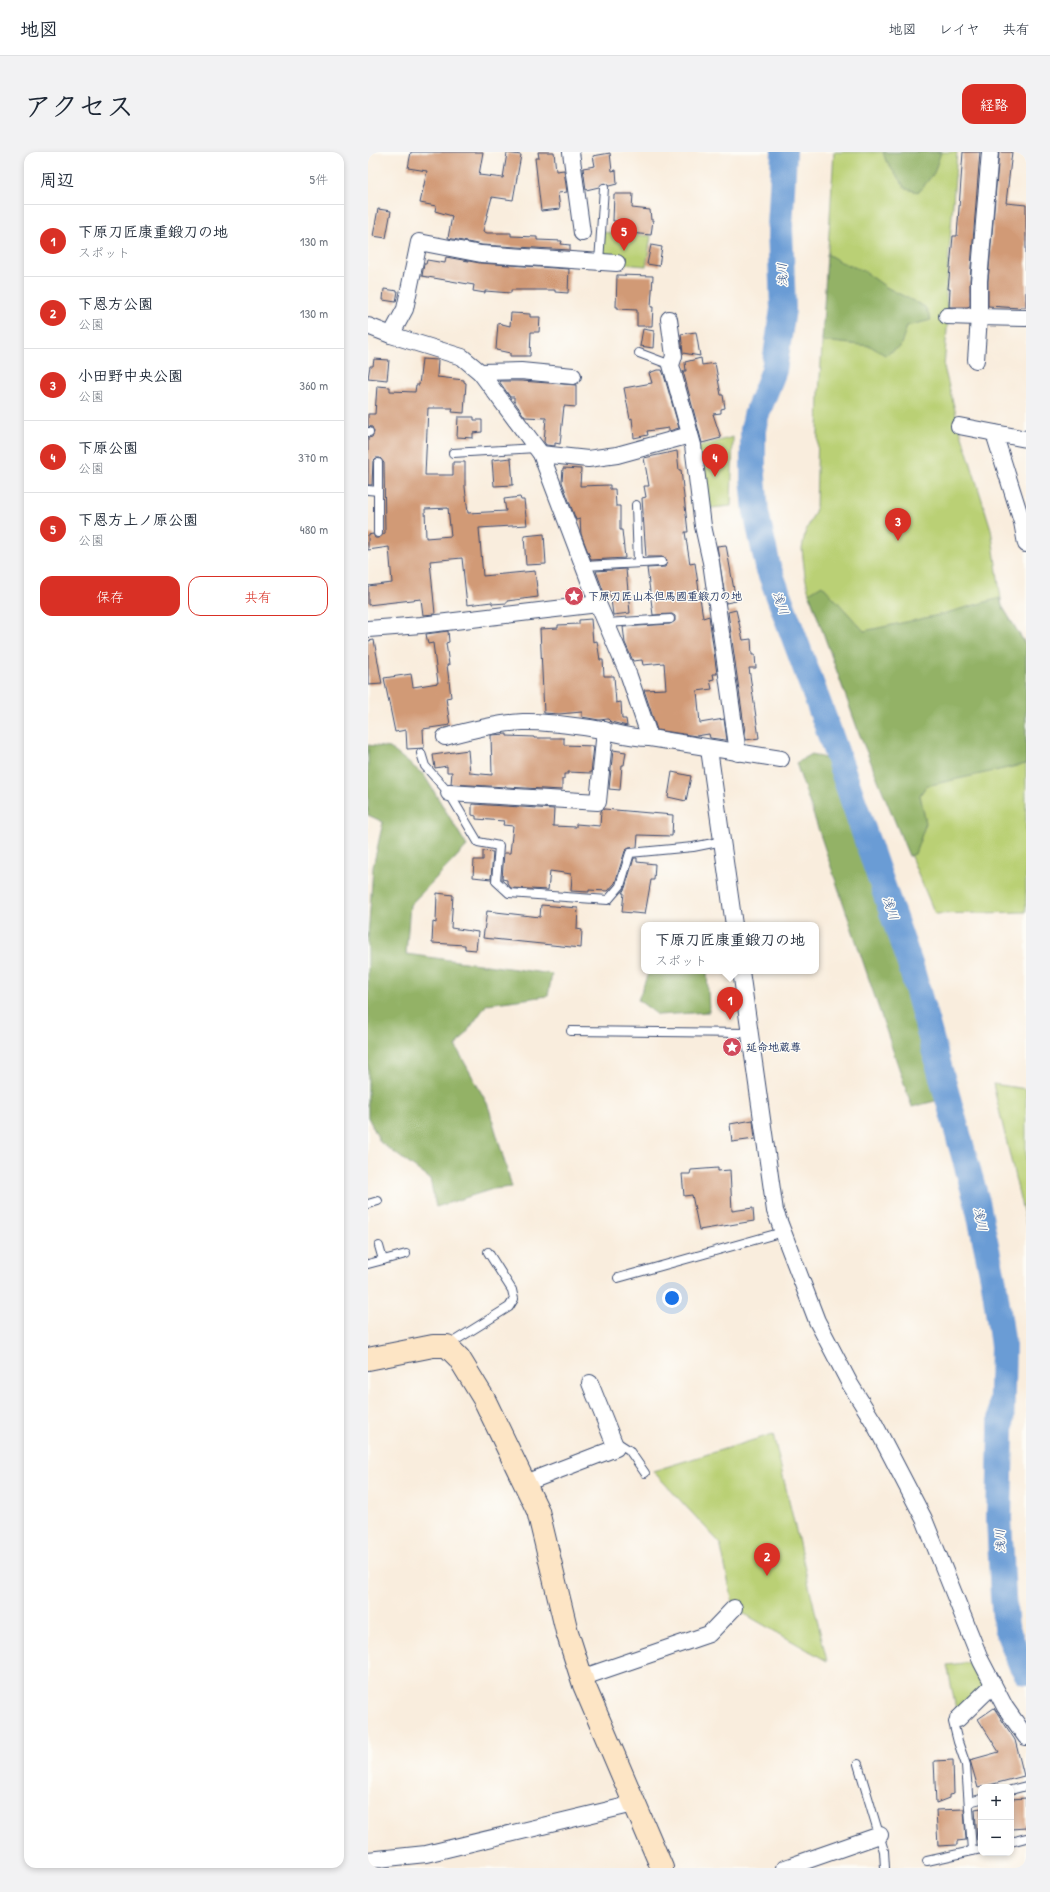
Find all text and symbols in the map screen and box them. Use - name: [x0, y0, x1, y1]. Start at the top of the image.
- text: 地図: [20, 16, 58, 42]
- text: 地図: [889, 19, 917, 38]
- text: レイヤ: [939, 19, 980, 38]
- text: 共有: [1002, 19, 1030, 38]
- button: 経路: [962, 84, 1026, 124]
- text: アクセス: [24, 87, 134, 125]
- text: 周辺: [40, 168, 74, 191]
- text: 5件: [310, 170, 328, 188]
- pin: 5: [611, 218, 637, 251]
- text: 下原刀匠康重鍛刀の地: [78, 221, 228, 242]
- text: 1: [51, 232, 55, 250]
- text: 130 m: [300, 232, 328, 250]
- text: スポット: [78, 243, 130, 261]
- water label: 浅川: [773, 263, 791, 287]
- text: 下恩方公園: [78, 293, 153, 314]
- text: 2: [50, 304, 56, 322]
- text: 130 m: [300, 304, 328, 322]
- text: 公園: [78, 315, 104, 333]
- text: 小田野中央公園: [78, 365, 183, 386]
- text: 3: [50, 376, 56, 394]
- text: 360 m: [299, 376, 328, 394]
- text: 公園: [78, 387, 104, 405]
- text: 下原公園: [78, 437, 138, 458]
- pin: 4: [702, 444, 728, 477]
- text: 4: [51, 448, 55, 466]
- text: 370 m: [298, 448, 328, 466]
- text: 公園: [78, 459, 104, 477]
- pin: 3: [885, 508, 911, 541]
- text: 下恩方上ノ原公園: [78, 509, 198, 530]
- text: 5: [50, 520, 56, 538]
- text: 480 m: [300, 520, 328, 538]
- text: 公園: [78, 531, 104, 549]
- button: 保存: [40, 576, 180, 616]
- button: 共有: [188, 576, 328, 616]
- place icon: 下原刀匠山本但馬國重鍛刀の地: [563, 585, 585, 607]
- place label: 下原刀匠山本但馬國重鍛刀の地: [588, 589, 742, 603]
- water label: 浅川: [769, 589, 793, 617]
- water label: 浅川: [879, 894, 903, 922]
- popup: [641, 922, 819, 974]
- text: 下原刀匠康重鍛刀の地: [655, 929, 805, 950]
- text: スポット: [655, 951, 707, 969]
- pin: 1: [717, 987, 743, 1020]
- place icon: 延命地蔵尊: [721, 1036, 743, 1058]
- place label: 延命地蔵尊: [746, 1040, 801, 1054]
- water label: 浅川: [970, 1205, 992, 1233]
- your location: [662, 1288, 682, 1308]
- water label: 浅川: [991, 1529, 1009, 1553]
- pin: 2: [754, 1543, 780, 1576]
- map controls: [978, 1784, 1014, 1856]
- button: +: [978, 1784, 1014, 1820]
- button: −: [978, 1820, 1014, 1856]

